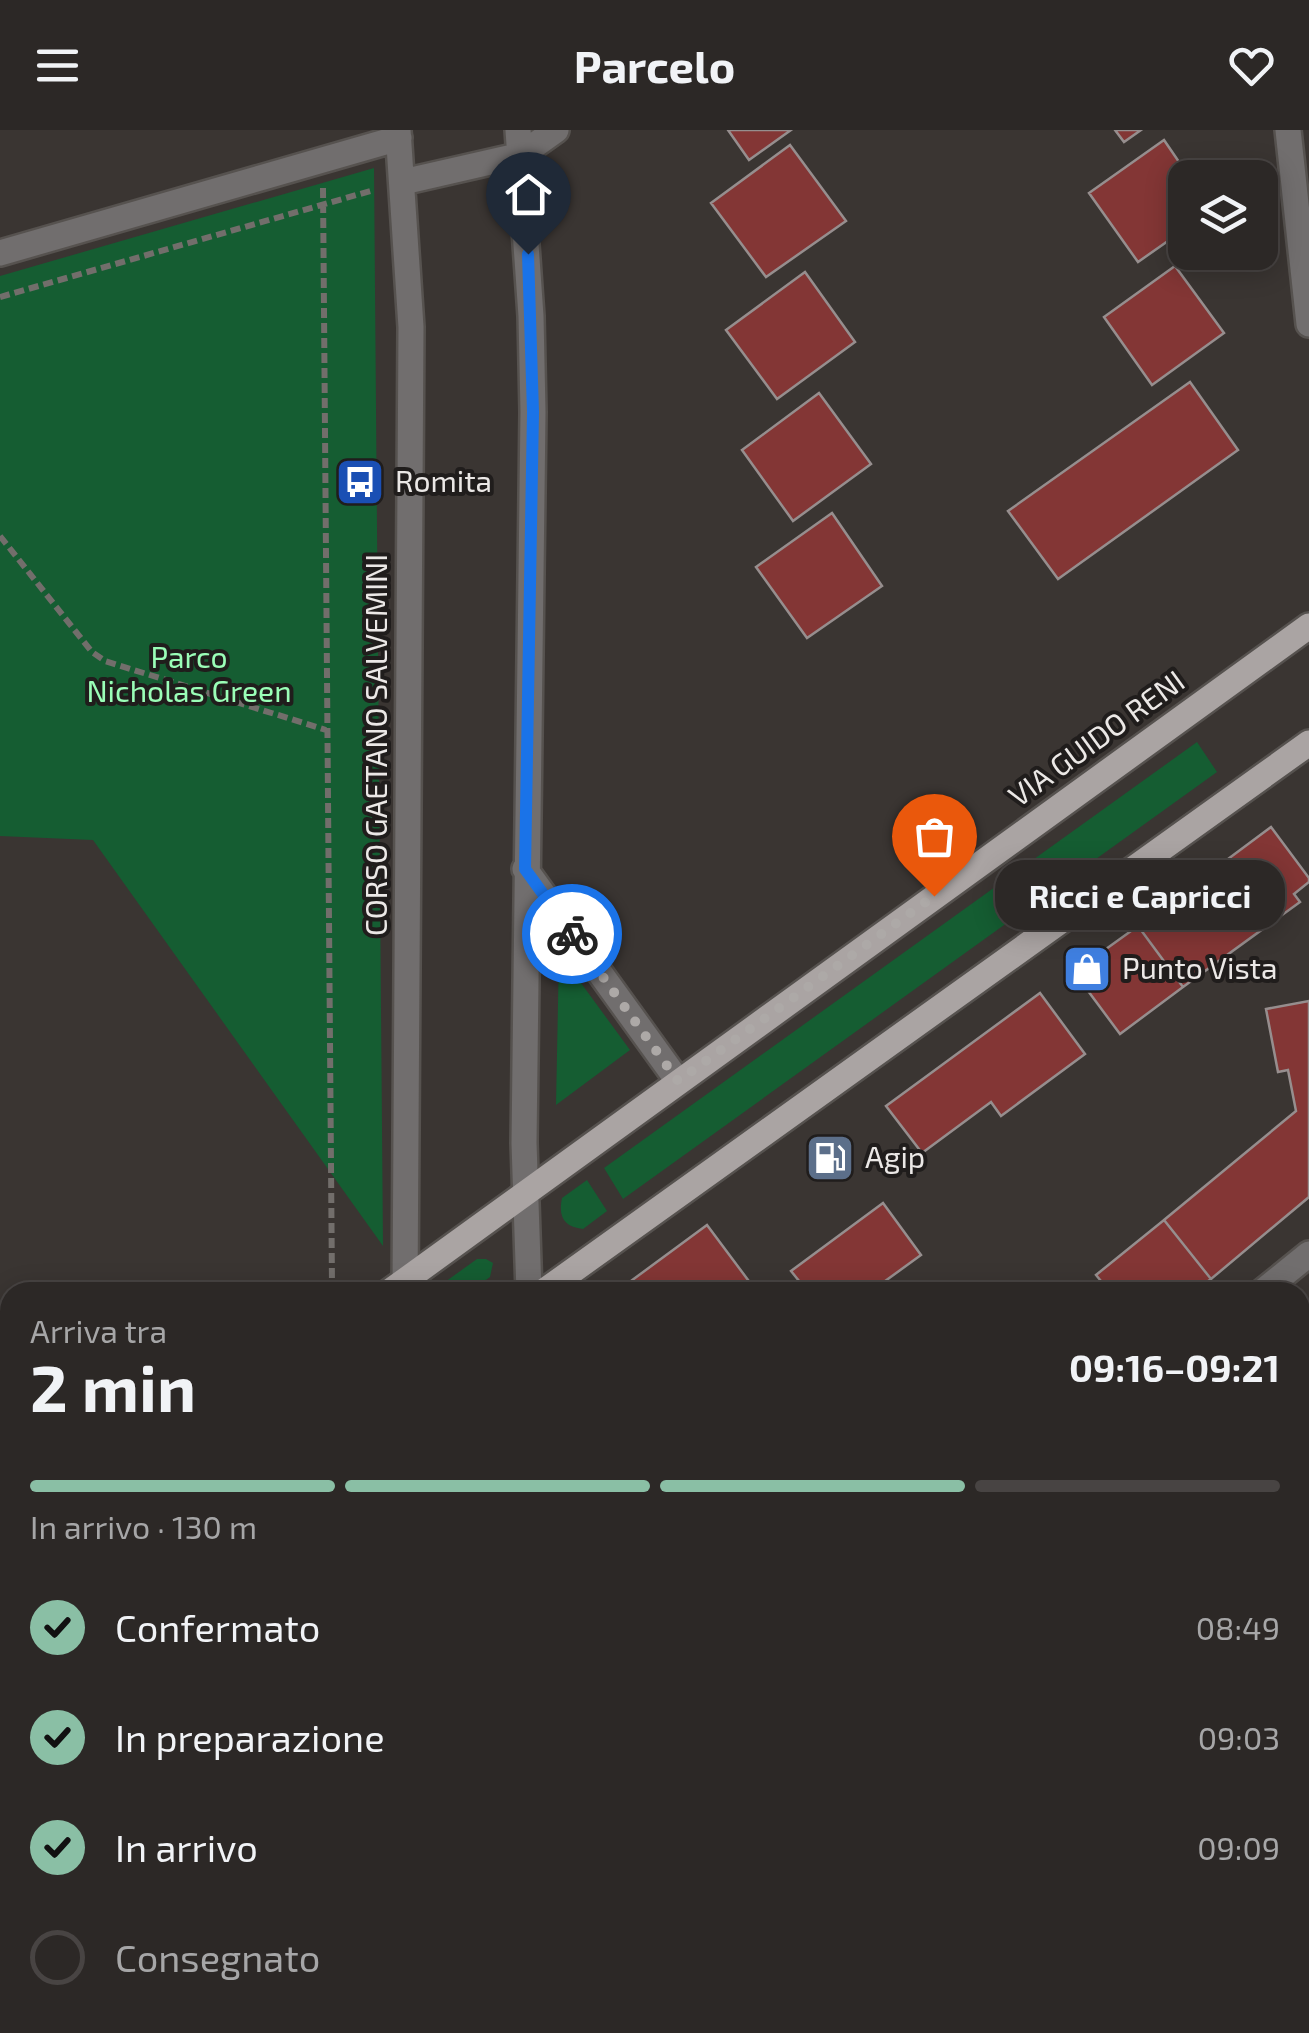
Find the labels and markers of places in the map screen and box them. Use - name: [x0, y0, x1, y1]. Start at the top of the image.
- pin: [486, 152, 571, 255]
- bus stop icon: Romita: [334, 456, 386, 508]
- place label: Romita: [395, 462, 492, 498]
- pin: [892, 794, 977, 897]
- callout: Ricci e Capricci: [994, 861, 1284, 931]
- shop icon: Punto Vista: [1061, 943, 1113, 995]
- place label: Punto Vista: [1122, 949, 1278, 985]
- fuel station icon: Agip: [804, 1132, 856, 1184]
- place label: Agip: [865, 1138, 925, 1174]

